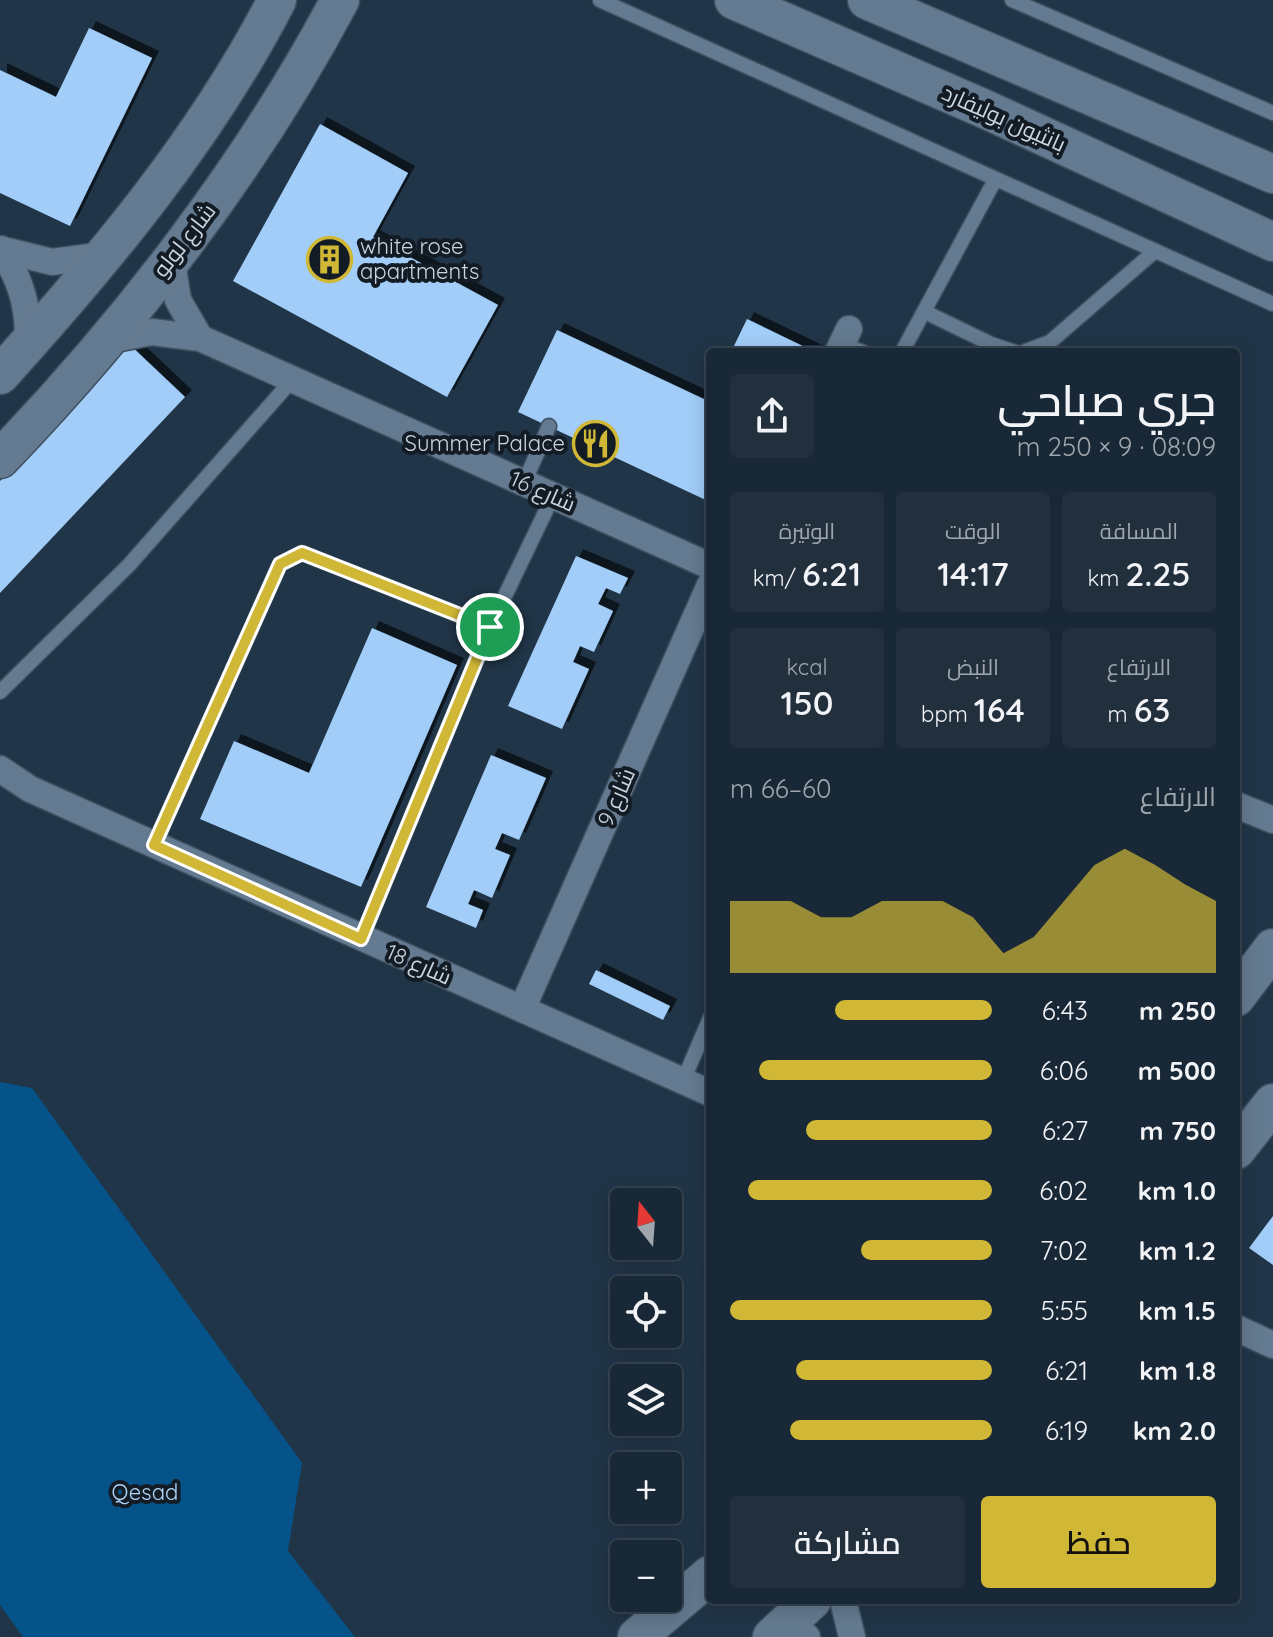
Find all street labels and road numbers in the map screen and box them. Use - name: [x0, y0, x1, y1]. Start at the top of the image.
- street label: بانثيون بوليفارد: [938, 78, 1070, 158]
- street label: شارع لولو: [146, 197, 222, 283]
- street label: شارع 16: [506, 464, 580, 519]
- street label: شارع 9: [591, 763, 642, 831]
- street label: شارع 18: [382, 937, 456, 992]

